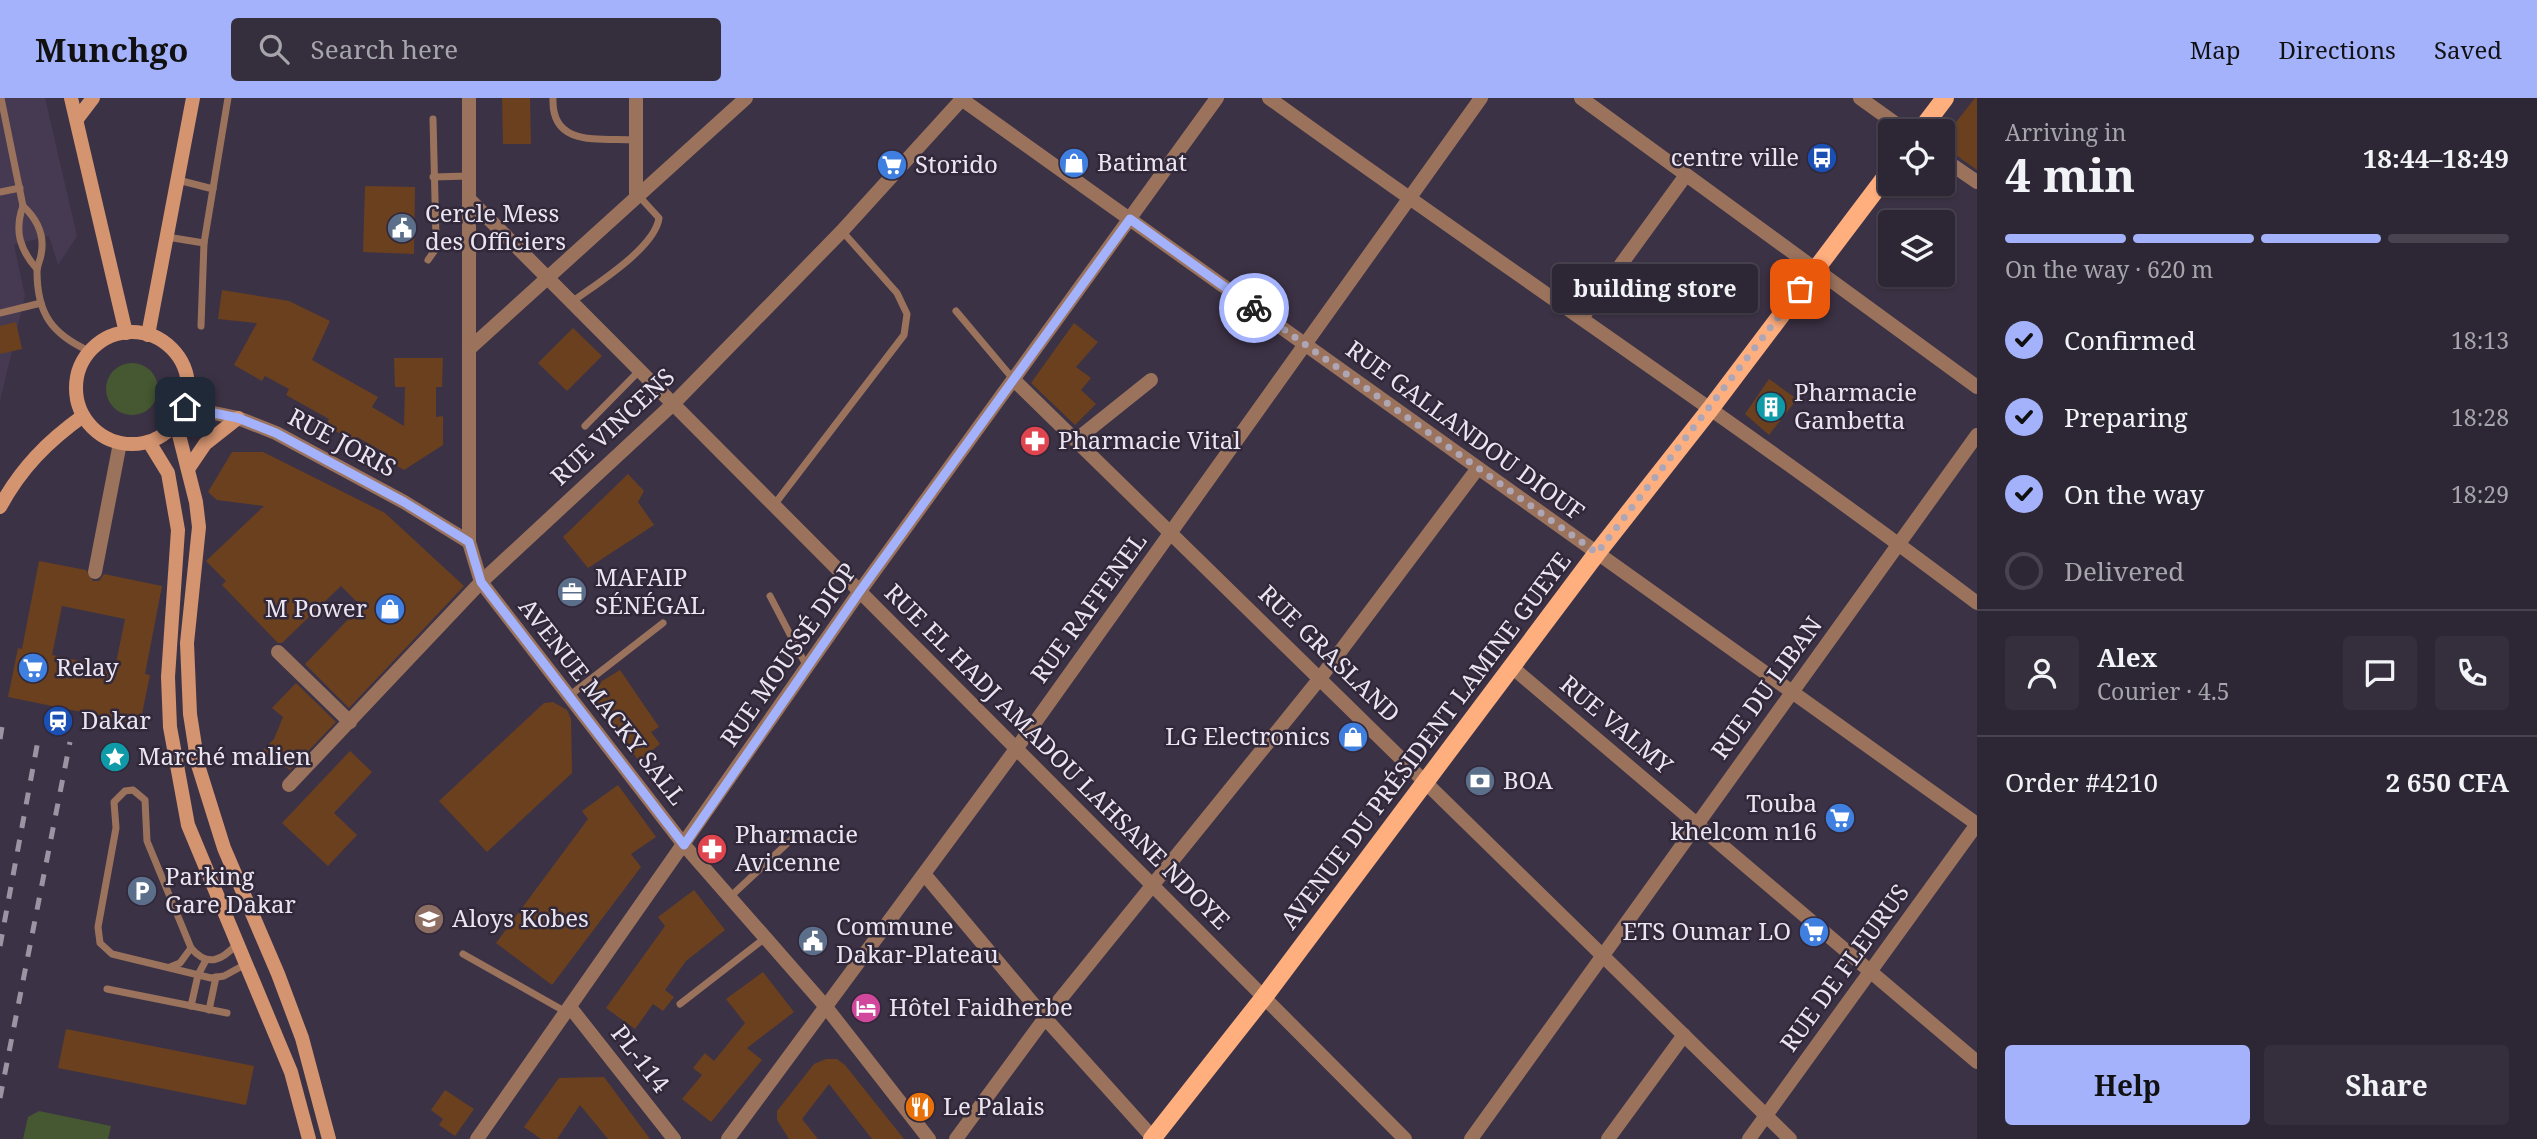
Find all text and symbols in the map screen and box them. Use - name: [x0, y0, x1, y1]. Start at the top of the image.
- search box: [231, 18, 721, 81]
- text: Munchgo: [35, 27, 189, 72]
- icon: search: [255, 30, 293, 68]
- text: Search here: [311, 31, 458, 67]
- text: Map: [2190, 33, 2241, 66]
- text: Directions: [2279, 33, 2396, 66]
- text: Saved: [2434, 33, 2502, 66]
- text: Arriving in: [2005, 116, 2126, 148]
- map controls: [1878, 119, 1955, 287]
- button: locate: [1878, 119, 1955, 196]
- place label: centre ville: [1671, 140, 1799, 173]
- text: 18:44–18:49: [2363, 140, 2509, 176]
- bus stop icon: centre ville: [1805, 141, 1839, 175]
- text: 4 min: [2005, 143, 2135, 205]
- place label: Batimat: [1097, 145, 1187, 178]
- shop icon: Batimat: [1057, 146, 1091, 180]
- place label: Storido: [915, 147, 998, 180]
- supermarket icon: Storido: [875, 148, 909, 182]
- place label: Cercle Mess des Officiers: [425, 196, 566, 257]
- button: layers: [1878, 210, 1955, 287]
- public building icon: Cercle Mess des Officiers: [385, 211, 419, 245]
- text: On the way · 620 m: [2005, 253, 2213, 285]
- pin: [1770, 259, 1830, 319]
- callout: building store: [1552, 264, 1758, 314]
- icon: bag: [1781, 270, 1819, 308]
- text: building store: [1573, 272, 1737, 304]
- courier: [1219, 273, 1289, 343]
- icon: bike: [1235, 289, 1273, 327]
- icon: check: [2005, 321, 2043, 359]
- text: Confirmed: [2064, 322, 2196, 358]
- text: 18:13: [2451, 324, 2509, 356]
- street label: RUE GALLANDOU DIOUF: [1340, 332, 1592, 528]
- street label: RUE VINCENS: [543, 360, 681, 492]
- place label: Pharmacie Gambetta: [1794, 375, 1917, 436]
- pin: [155, 377, 215, 437]
- icon: home: [166, 388, 204, 426]
- building icon: Pharmacie Gambetta: [1754, 390, 1788, 424]
- icon: check: [2005, 398, 2043, 436]
- street label: RUE JORIS: [283, 399, 402, 484]
- text: Preparing: [2064, 399, 2188, 435]
- text: 18:28: [2451, 401, 2509, 433]
- place label: Pharmacie Vital: [1058, 423, 1241, 456]
- pharmacy icon: Pharmacie Vital: [1018, 424, 1052, 458]
- icon: check: [2005, 475, 2043, 513]
- text: On the way: [2064, 476, 2204, 512]
- text: 18:29: [2451, 478, 2509, 510]
- street label: RUE RAFFENEL: [1022, 525, 1153, 689]
- street label: AVENUE DU PRÉSIDENT LAMINE GUEYE: [1272, 545, 1578, 935]
- text: Delivered: [2064, 553, 2184, 589]
- street label: RUE MOUSSÉ DIOP: [712, 556, 864, 753]
- place label: MAFAIP SÉNÉGAL: [595, 560, 705, 621]
- office icon: MAFAIP SÉNÉGAL: [555, 575, 589, 609]
- street label: RUE EL HADJ AMADOU LAHSANE NDOYE: [878, 576, 1238, 936]
- street label: RUE GRASLAND: [1252, 577, 1408, 729]
- place label: M Power: [265, 591, 367, 624]
- street label: AVENUE MACKY SALL: [512, 591, 694, 811]
- shop icon: M Power: [373, 592, 407, 626]
- street label: RUE DU LIBAN: [1703, 609, 1829, 765]
- button: person: [2005, 636, 2079, 710]
- button: chat: [2343, 636, 2417, 710]
- button: phone: [2435, 636, 2509, 710]
- text: Alex: [2097, 639, 2157, 675]
- place label: Relay: [56, 650, 119, 683]
- supermarket icon: Relay: [16, 651, 50, 685]
- street label: RUE VALMY: [1554, 667, 1681, 781]
- text: Courier · 4.5: [2097, 675, 2230, 707]
- place label: Dakar: [81, 703, 151, 736]
- station icon: Dakar: [41, 704, 75, 738]
- place label: LG Electronics: [1165, 719, 1330, 752]
- shop icon: LG Electronics: [1336, 720, 1370, 754]
- place label: Marché malien: [138, 739, 311, 772]
- place icon: Marché malien: [98, 740, 132, 774]
- place label: BOA: [1503, 763, 1553, 796]
- bank icon: BOA: [1463, 764, 1497, 798]
- text: Order #4210: [2005, 764, 2158, 800]
- text: 2 650 CFA: [2385, 764, 2509, 800]
- place label: Touba khelcom n16: [1671, 786, 1817, 847]
- supermarket icon: Touba khelcom n16: [1823, 801, 1857, 835]
- place label: Pharmacie Avicenne: [735, 817, 858, 878]
- pharmacy icon: Pharmacie Avicenne: [695, 832, 729, 866]
- place label: Parking Gare Dakar: [165, 859, 296, 920]
- parking icon: Parking Gare Dakar: [125, 874, 159, 908]
- street label: RUE DE FLEURUS: [1772, 877, 1916, 1058]
- place label: Aloys Kobes: [452, 901, 589, 934]
- school or university icon: Aloys Kobes: [412, 902, 446, 936]
- place label: Commune Dakar-Plateau: [836, 909, 999, 970]
- place label: ETS Oumar LO: [1622, 914, 1791, 947]
- supermarket icon: ETS Oumar LO: [1797, 915, 1831, 949]
- public building icon: Commune Dakar-Plateau: [796, 924, 830, 958]
- place label: Hôtel Faidherbe: [889, 990, 1073, 1023]
- hotel icon: Hôtel Faidherbe: [849, 991, 883, 1025]
- street label: PL-114: [604, 1018, 678, 1099]
- button: Help: [2005, 1045, 2250, 1125]
- button: Share: [2264, 1045, 2509, 1125]
- place label: Le Palais: [943, 1089, 1045, 1122]
- restaurant icon: Le Palais: [903, 1090, 937, 1124]

